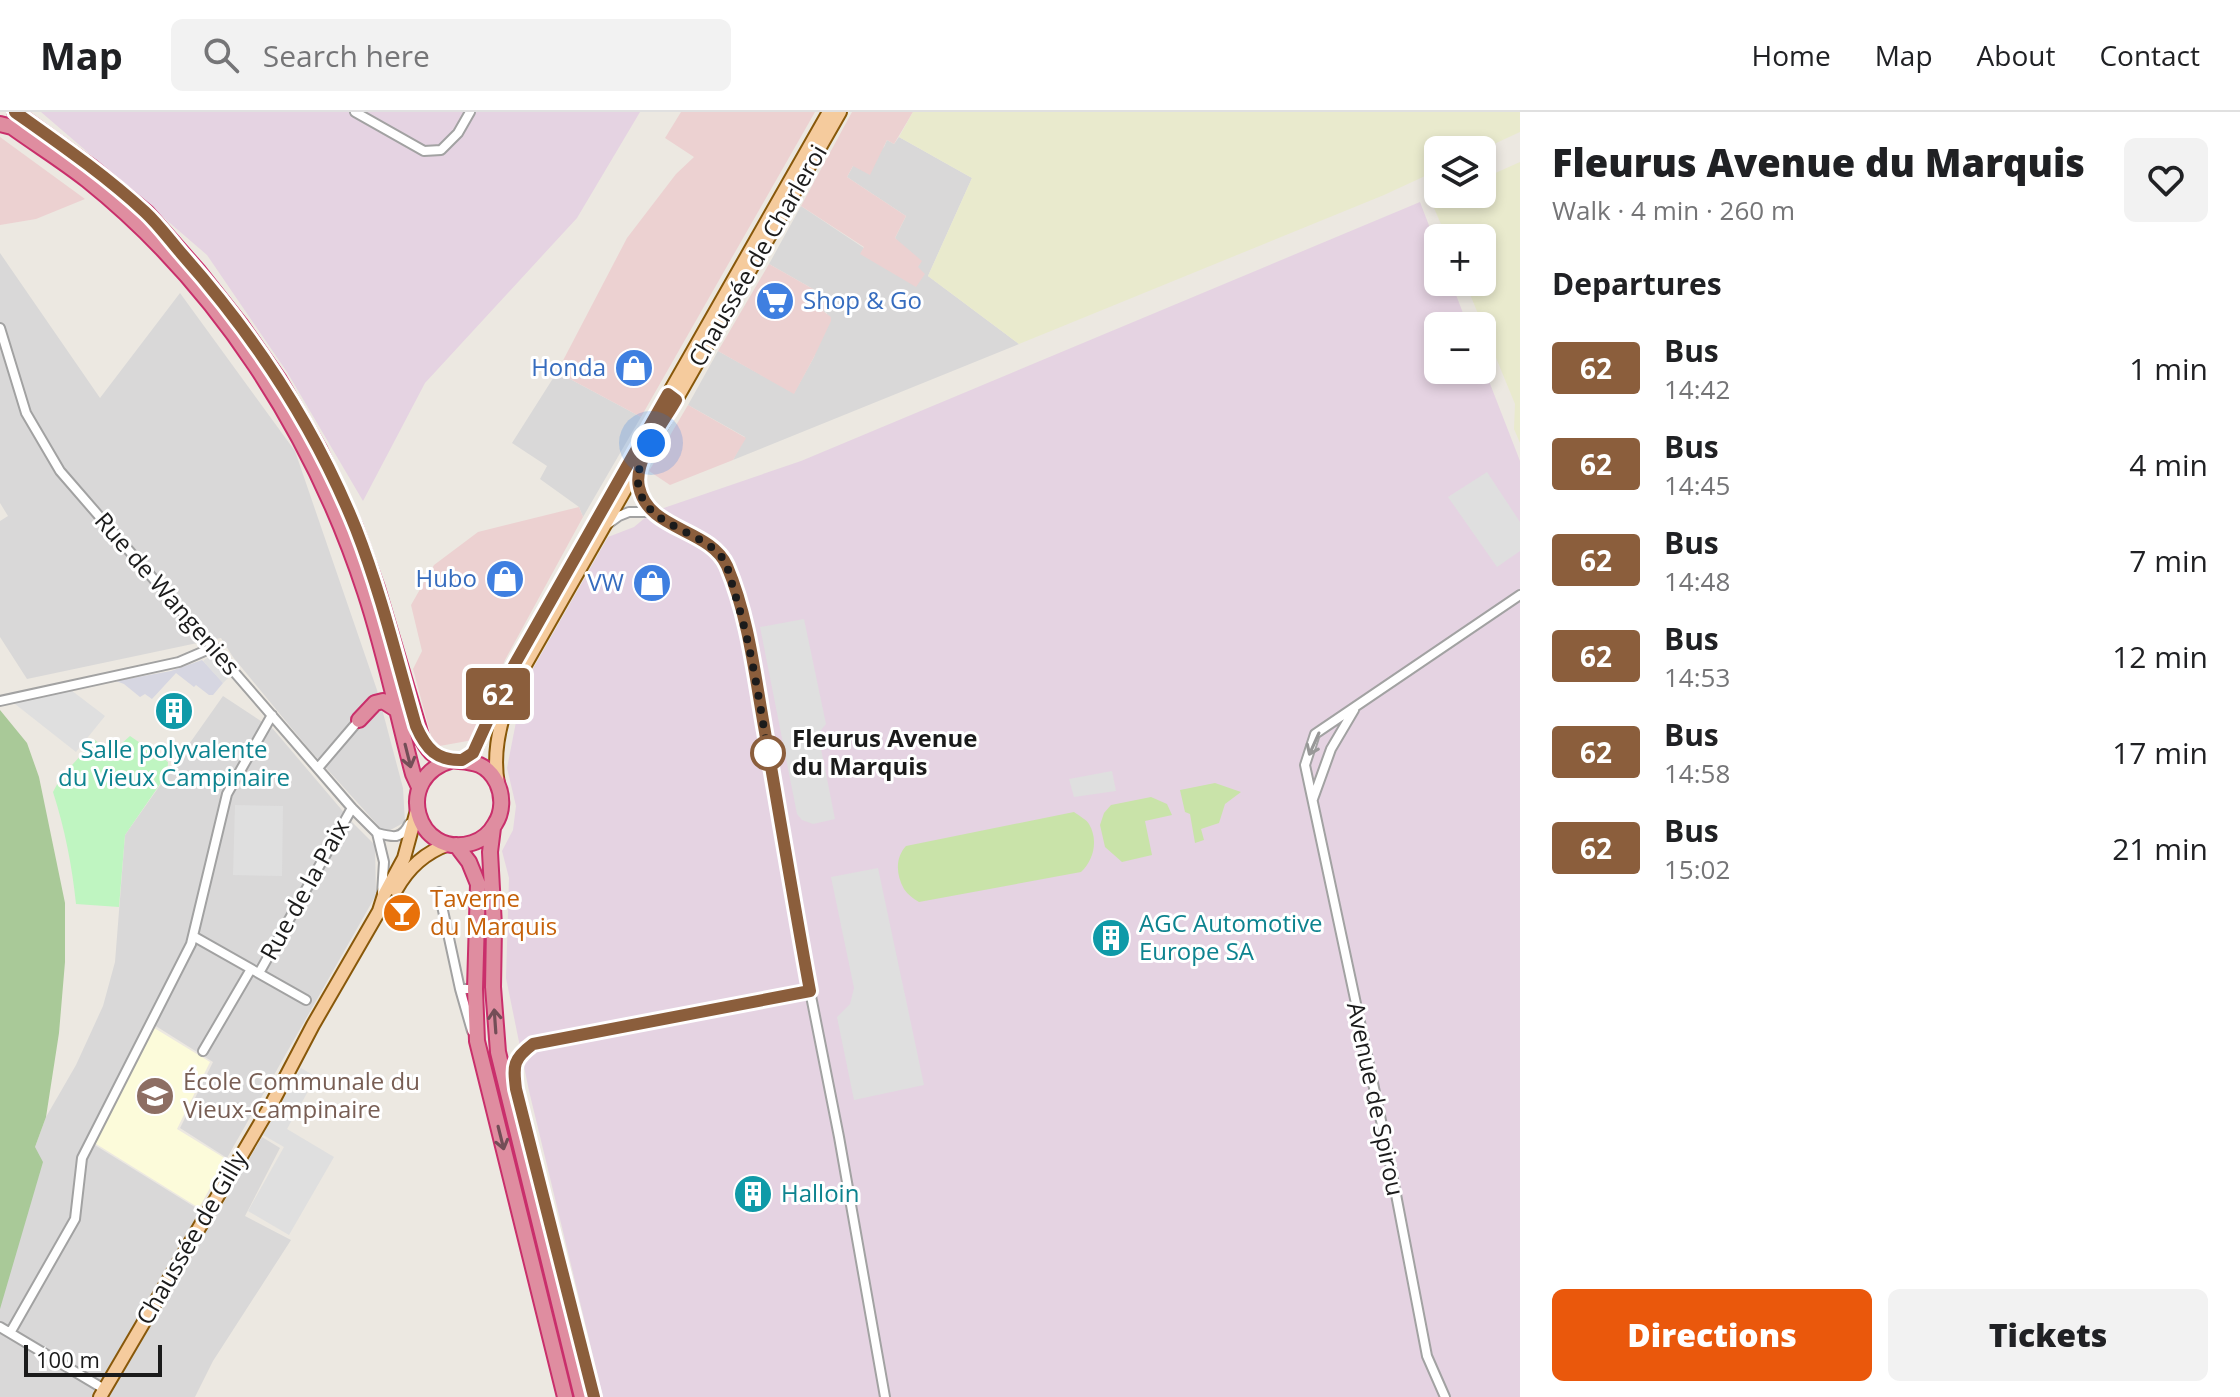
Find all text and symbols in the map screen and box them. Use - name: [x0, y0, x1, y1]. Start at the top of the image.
- search box: [171, 19, 731, 91]
- text: Map: [40, 29, 123, 81]
- icon: search: [199, 33, 243, 77]
- text: Search here: [263, 35, 430, 76]
- text: Home: [1752, 36, 1831, 74]
- text: Map: [1875, 36, 1933, 74]
- text: About: [1977, 36, 2055, 74]
- text: Contact: [2099, 36, 2200, 74]
- map controls: [1424, 136, 1496, 384]
- button: layers: [1424, 136, 1496, 208]
- text: Fleurus Avenue du Marquis: [1552, 136, 2085, 188]
- street label: Chaussée de Charleroi: [680, 138, 834, 372]
- button: heart: [2124, 138, 2208, 222]
- text: Walk · 4 min · 260 m: [1552, 192, 1795, 228]
- button: +: [1424, 224, 1496, 296]
- text: Departures: [1552, 263, 1722, 304]
- supermarket icon: Shop & Go: [754, 280, 796, 322]
- place label: Shop & Go: [803, 283, 922, 316]
- button: −: [1424, 312, 1496, 384]
- text: Bus: [1664, 330, 1719, 371]
- shop icon: Honda: [613, 347, 655, 389]
- text: 1 min: [2129, 348, 2208, 389]
- text: 62: [1580, 349, 1612, 387]
- place label: Honda: [531, 350, 606, 383]
- text: 14:42: [1664, 371, 1730, 407]
- your location: [631, 423, 671, 463]
- text: Bus: [1664, 426, 1719, 467]
- text: 4 min: [2129, 444, 2208, 485]
- text: 62: [1580, 445, 1612, 483]
- text: 14:45: [1664, 467, 1730, 503]
- street label: Rue de Wangenies: [88, 504, 248, 682]
- text: Bus: [1664, 522, 1719, 563]
- text: 7 min: [2129, 540, 2208, 581]
- text: 62: [1580, 541, 1612, 579]
- shop icon: Hubo: [484, 558, 526, 600]
- place label: Hubo: [415, 561, 477, 594]
- shop icon: VW: [631, 562, 673, 604]
- text: 14:48: [1664, 563, 1730, 599]
- place label: VW: [588, 565, 624, 598]
- text: Bus: [1664, 618, 1719, 659]
- text: 12 min: [2112, 636, 2208, 677]
- text: 62: [1580, 637, 1612, 675]
- text: 14:53: [1664, 659, 1730, 695]
- line badge: 62: [462, 668, 534, 720]
- text: 62: [482, 675, 514, 713]
- building icon: Salle polyvalente du Vieux Campinaire: [153, 690, 195, 732]
- text: Bus: [1664, 714, 1719, 755]
- place label: Fleurus Avenue du Marquis: [792, 721, 977, 782]
- one-way arrow: [1305, 731, 1320, 755]
- place label: Salle polyvalente du Vieux Campinaire: [58, 732, 290, 793]
- text: 17 min: [2112, 732, 2208, 773]
- text: 62: [1580, 733, 1612, 771]
- marker: Fleurus Avenue du Marquis: [751, 736, 785, 770]
- one-way arrow: [402, 743, 417, 769]
- text: 14:58: [1664, 755, 1730, 791]
- text: Bus: [1664, 810, 1719, 851]
- street label: Rue de la Paix: [252, 813, 356, 965]
- text: 21 min: [2112, 828, 2208, 869]
- text: 62: [1580, 829, 1612, 867]
- text: 15:02: [1664, 851, 1730, 887]
- place label: Taverne du Marquis: [430, 881, 557, 942]
- bar icon: Taverne du Marquis: [381, 892, 423, 934]
- place label: AGC Automotive Europe SA: [1139, 906, 1323, 967]
- building icon: AGC Automotive Europe SA: [1090, 917, 1132, 959]
- street label: Avenue de Spirou: [1340, 999, 1413, 1198]
- one-way arrow: [487, 1008, 502, 1035]
- place label: École Communale du Vieux-Campinaire: [183, 1064, 420, 1125]
- school or university icon: École Communale du Vieux-Campinaire: [134, 1075, 176, 1117]
- one-way arrow: [494, 1125, 509, 1151]
- street label: Chaussée de Gilly: [127, 1143, 254, 1330]
- building icon: Halloin: [732, 1173, 774, 1215]
- place label: Halloin: [781, 1176, 859, 1209]
- button: Directions: [1552, 1289, 1872, 1381]
- button: Tickets: [1888, 1289, 2208, 1381]
- scale bar: [24, 1341, 162, 1377]
- text: 100 m: [36, 1344, 100, 1374]

